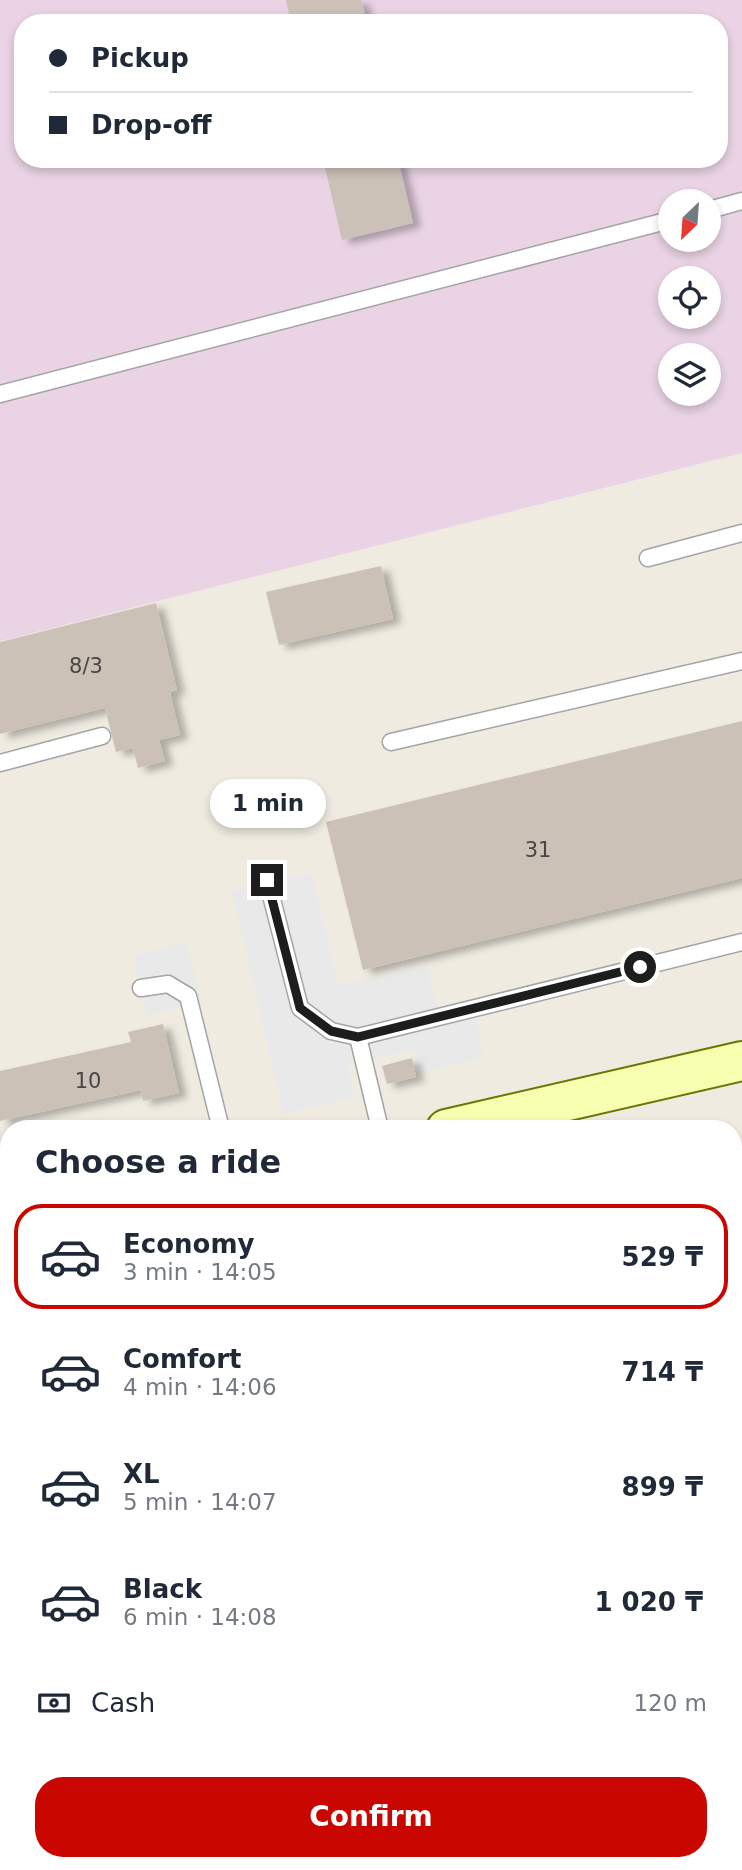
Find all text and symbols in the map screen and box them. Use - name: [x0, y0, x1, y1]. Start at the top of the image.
- text: Pickup: [91, 43, 189, 73]
- text: Drop-off: [91, 110, 212, 140]
- north arrow: [658, 189, 721, 252]
- map controls: [658, 189, 721, 406]
- button: locate: [658, 266, 721, 329]
- button: layers: [658, 343, 721, 406]
- house number: 8/3: [69, 654, 103, 678]
- callout: 1 min: [209, 778, 325, 828]
- text: 1 min: [232, 790, 304, 816]
- house number: 31: [525, 838, 551, 862]
- route end: [251, 864, 283, 896]
- route start: [624, 951, 656, 983]
- house number: 10: [75, 1069, 101, 1093]
- text: Choose a ride: [35, 1143, 281, 1181]
- icon: car: [39, 1225, 102, 1288]
- text: Economy: [123, 1229, 254, 1259]
- text: 529 ₸: [622, 1242, 703, 1272]
- text: 3 min · 14:05: [123, 1259, 277, 1285]
- icon: car: [39, 1340, 102, 1403]
- text: Comfort: [123, 1344, 241, 1374]
- text: 714 ₸: [622, 1357, 703, 1387]
- text: 4 min · 14:06: [123, 1374, 277, 1400]
- icon: car: [39, 1455, 102, 1518]
- text: XL: [123, 1459, 160, 1489]
- text: 899 ₸: [622, 1472, 703, 1502]
- text: 5 min · 14:07: [123, 1489, 277, 1515]
- icon: car: [39, 1570, 102, 1633]
- text: Black: [123, 1574, 202, 1604]
- text: 1 020 ₸: [594, 1587, 703, 1617]
- text: 6 min · 14:08: [123, 1604, 277, 1630]
- icon: cash: [35, 1684, 73, 1722]
- text: Cash: [91, 1688, 155, 1718]
- text: 120 m: [633, 1690, 707, 1716]
- button: Confirm: [35, 1777, 707, 1857]

